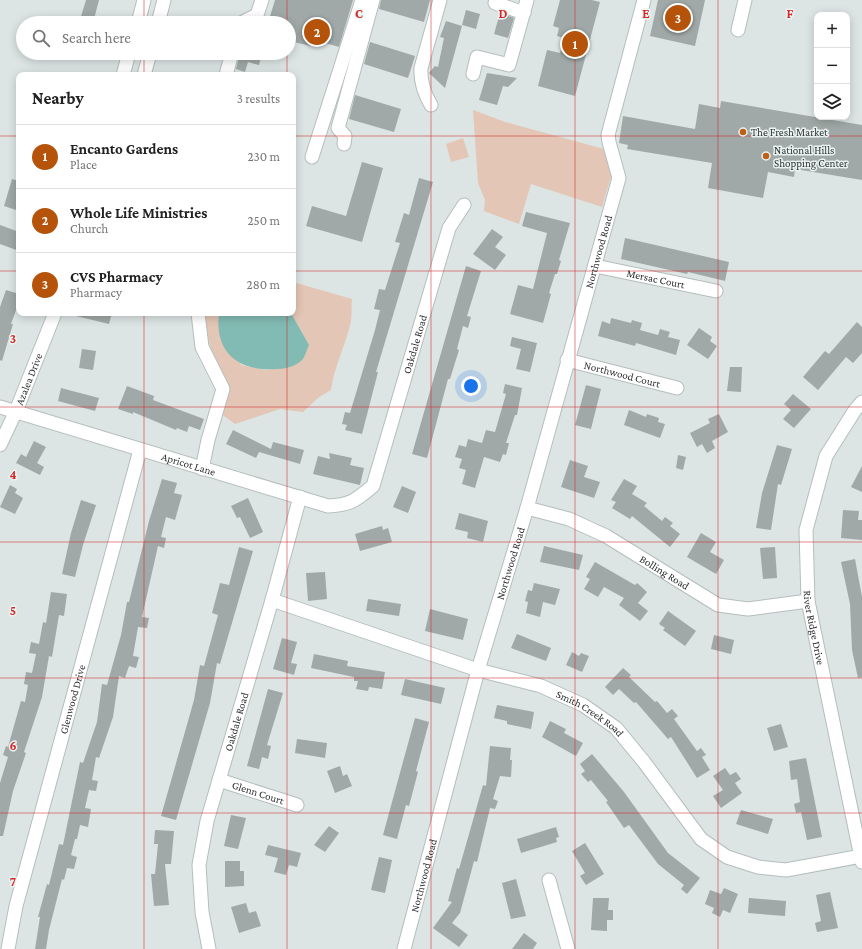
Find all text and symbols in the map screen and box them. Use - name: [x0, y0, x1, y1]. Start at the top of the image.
- pin: 3: [665, 3, 691, 33]
- text: C: [355, 6, 363, 21]
- text: D: [499, 6, 508, 21]
- text: E: [642, 6, 650, 21]
- text: F: [787, 6, 794, 21]
- map controls: [814, 12, 850, 120]
- button: +: [814, 12, 850, 48]
- search box: [16, 16, 296, 60]
- pin: 2: [304, 17, 330, 47]
- icon: search: [30, 27, 52, 49]
- pin: 1: [562, 29, 588, 59]
- text: Search here: [62, 30, 131, 46]
- button: −: [814, 48, 850, 84]
- button: layers: [814, 84, 850, 120]
- text: Nearby: [32, 89, 84, 108]
- text: 3 results: [237, 91, 280, 106]
- place label: The Fresh Market: [751, 126, 828, 138]
- marker: The Fresh Market: [738, 127, 748, 137]
- text: Encanto Gardens: [70, 141, 178, 157]
- place label: National Hills Shopping Center: [774, 144, 848, 170]
- text: 1: [43, 149, 47, 164]
- text: 230 m: [247, 149, 280, 164]
- marker: National Hills Shopping Center: [761, 151, 771, 161]
- text: Place: [70, 157, 97, 172]
- text: Whole Life Ministries: [70, 205, 207, 221]
- text: 2: [42, 213, 48, 228]
- text: 250 m: [247, 213, 280, 228]
- street label: Northwood Road: [583, 214, 614, 290]
- text: Church: [70, 221, 108, 236]
- street label: Mersac Court: [626, 267, 686, 290]
- text: CVS Pharmacy: [70, 269, 163, 285]
- text: 3: [42, 277, 48, 292]
- text: 280 m: [247, 277, 280, 292]
- text: Pharmacy: [70, 285, 122, 300]
- street label: Oakdale Road: [400, 313, 429, 375]
- text: 3: [10, 331, 16, 346]
- street label: Azalea Drive: [13, 351, 45, 407]
- street label: Northwood Court: [583, 359, 662, 390]
- your location: [461, 376, 481, 396]
- street label: Apricot Lane: [160, 450, 217, 478]
- text: 4: [9, 467, 17, 482]
- street label: Northwood Road: [494, 525, 527, 601]
- street label: Bolling Road: [638, 552, 692, 592]
- street label: River Ridge Drive: [802, 590, 827, 666]
- text: 5: [10, 603, 16, 618]
- street label: Glenwood Drive: [57, 663, 87, 735]
- street label: Smith Creek Road: [554, 688, 627, 739]
- street label: Oakdale Road: [222, 691, 251, 752]
- text: 6: [9, 738, 17, 753]
- street label: Glenn Court: [231, 779, 286, 807]
- street label: Northwood Road: [408, 837, 439, 913]
- text: 7: [10, 874, 16, 889]

